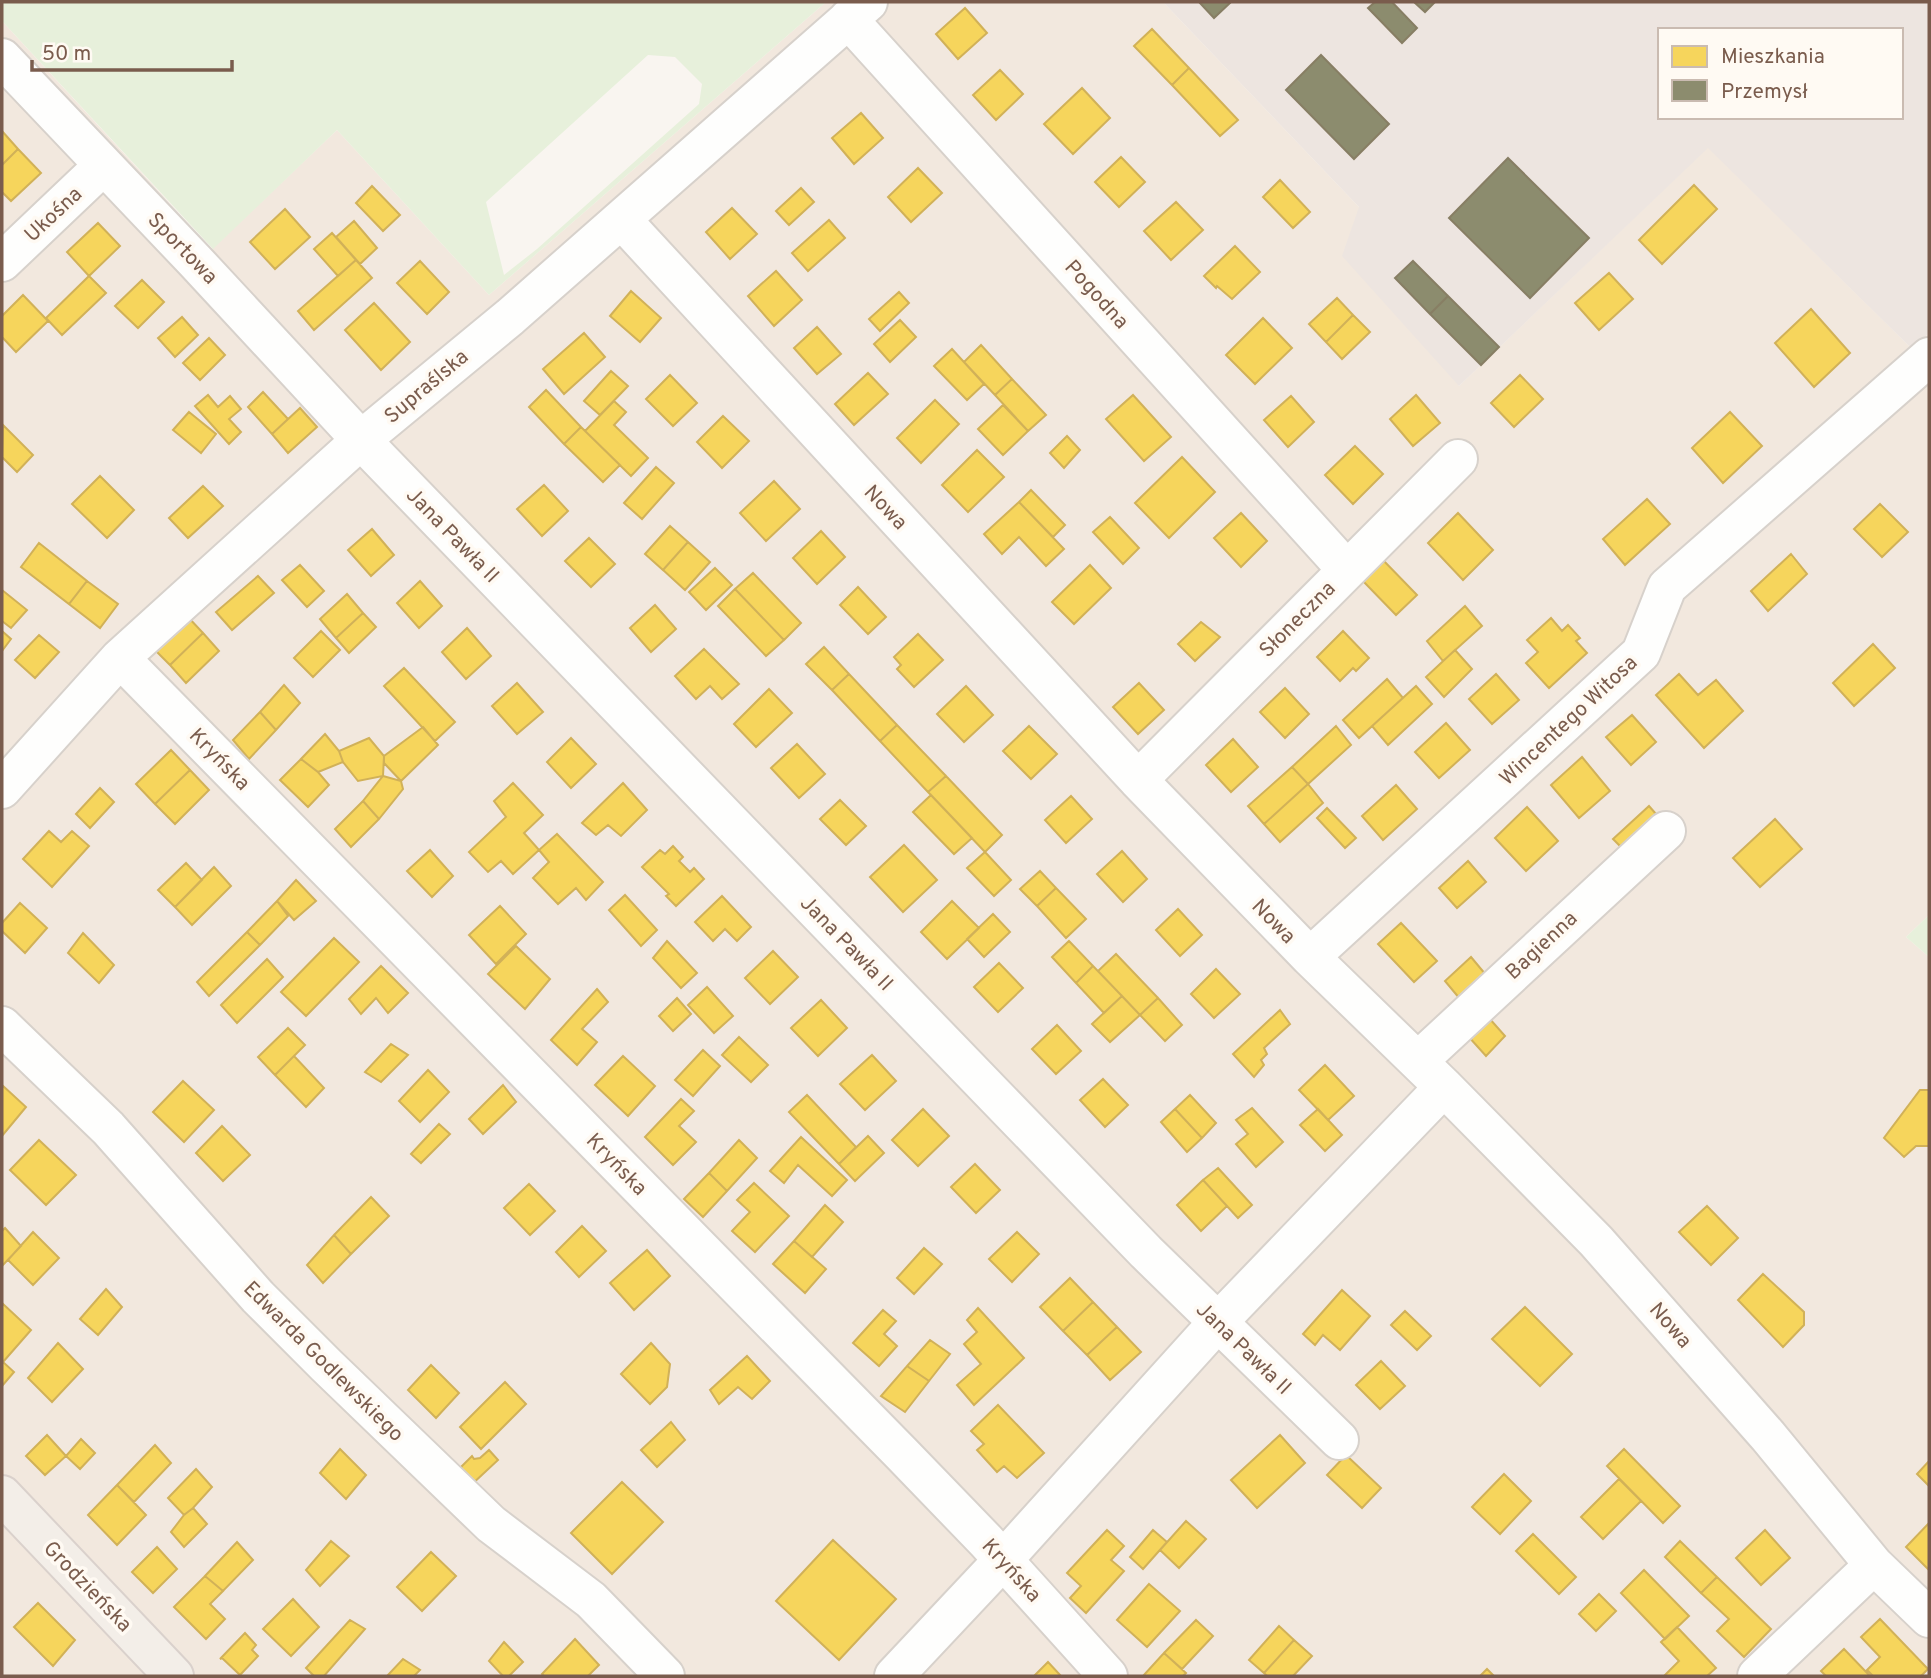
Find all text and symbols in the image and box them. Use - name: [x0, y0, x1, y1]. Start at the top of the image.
- scale bar: [32, 28, 231, 72]
- legend: [1658, 28, 1903, 119]
- text: 50 m: [42, 41, 91, 68]
- text: Mieszkania: [1721, 44, 1825, 71]
- text: Przemysł: [1721, 79, 1808, 106]
- street label: Ukośna: [19, 182, 89, 249]
- street label: Sportowa: [141, 207, 223, 291]
- street label: Pogodna: [1058, 255, 1134, 335]
- street label: Supraślska: [379, 344, 475, 430]
- street label: Nowa: [857, 480, 913, 536]
- street label: Jana Pawła II: [400, 483, 504, 590]
- street label: Słoneczna: [1254, 576, 1342, 664]
- street label: Wincentego Witosa: [1494, 650, 1644, 792]
- street label: Kryńska: [183, 723, 255, 797]
- street label: Jana Pawła II: [794, 891, 898, 998]
- street label: Nowa: [1245, 894, 1301, 950]
- street label: Bagienna: [1500, 906, 1584, 986]
- street label: Kryńska: [580, 1128, 652, 1202]
- street label: Edwarda Godlewskiego: [237, 1276, 409, 1448]
- street label: Jana Pawła II: [1189, 1297, 1296, 1401]
- street label: Nowa: [1643, 1297, 1697, 1355]
- street label: Kryńska: [975, 1533, 1047, 1609]
- street label: Grodzieńska: [37, 1536, 137, 1638]

